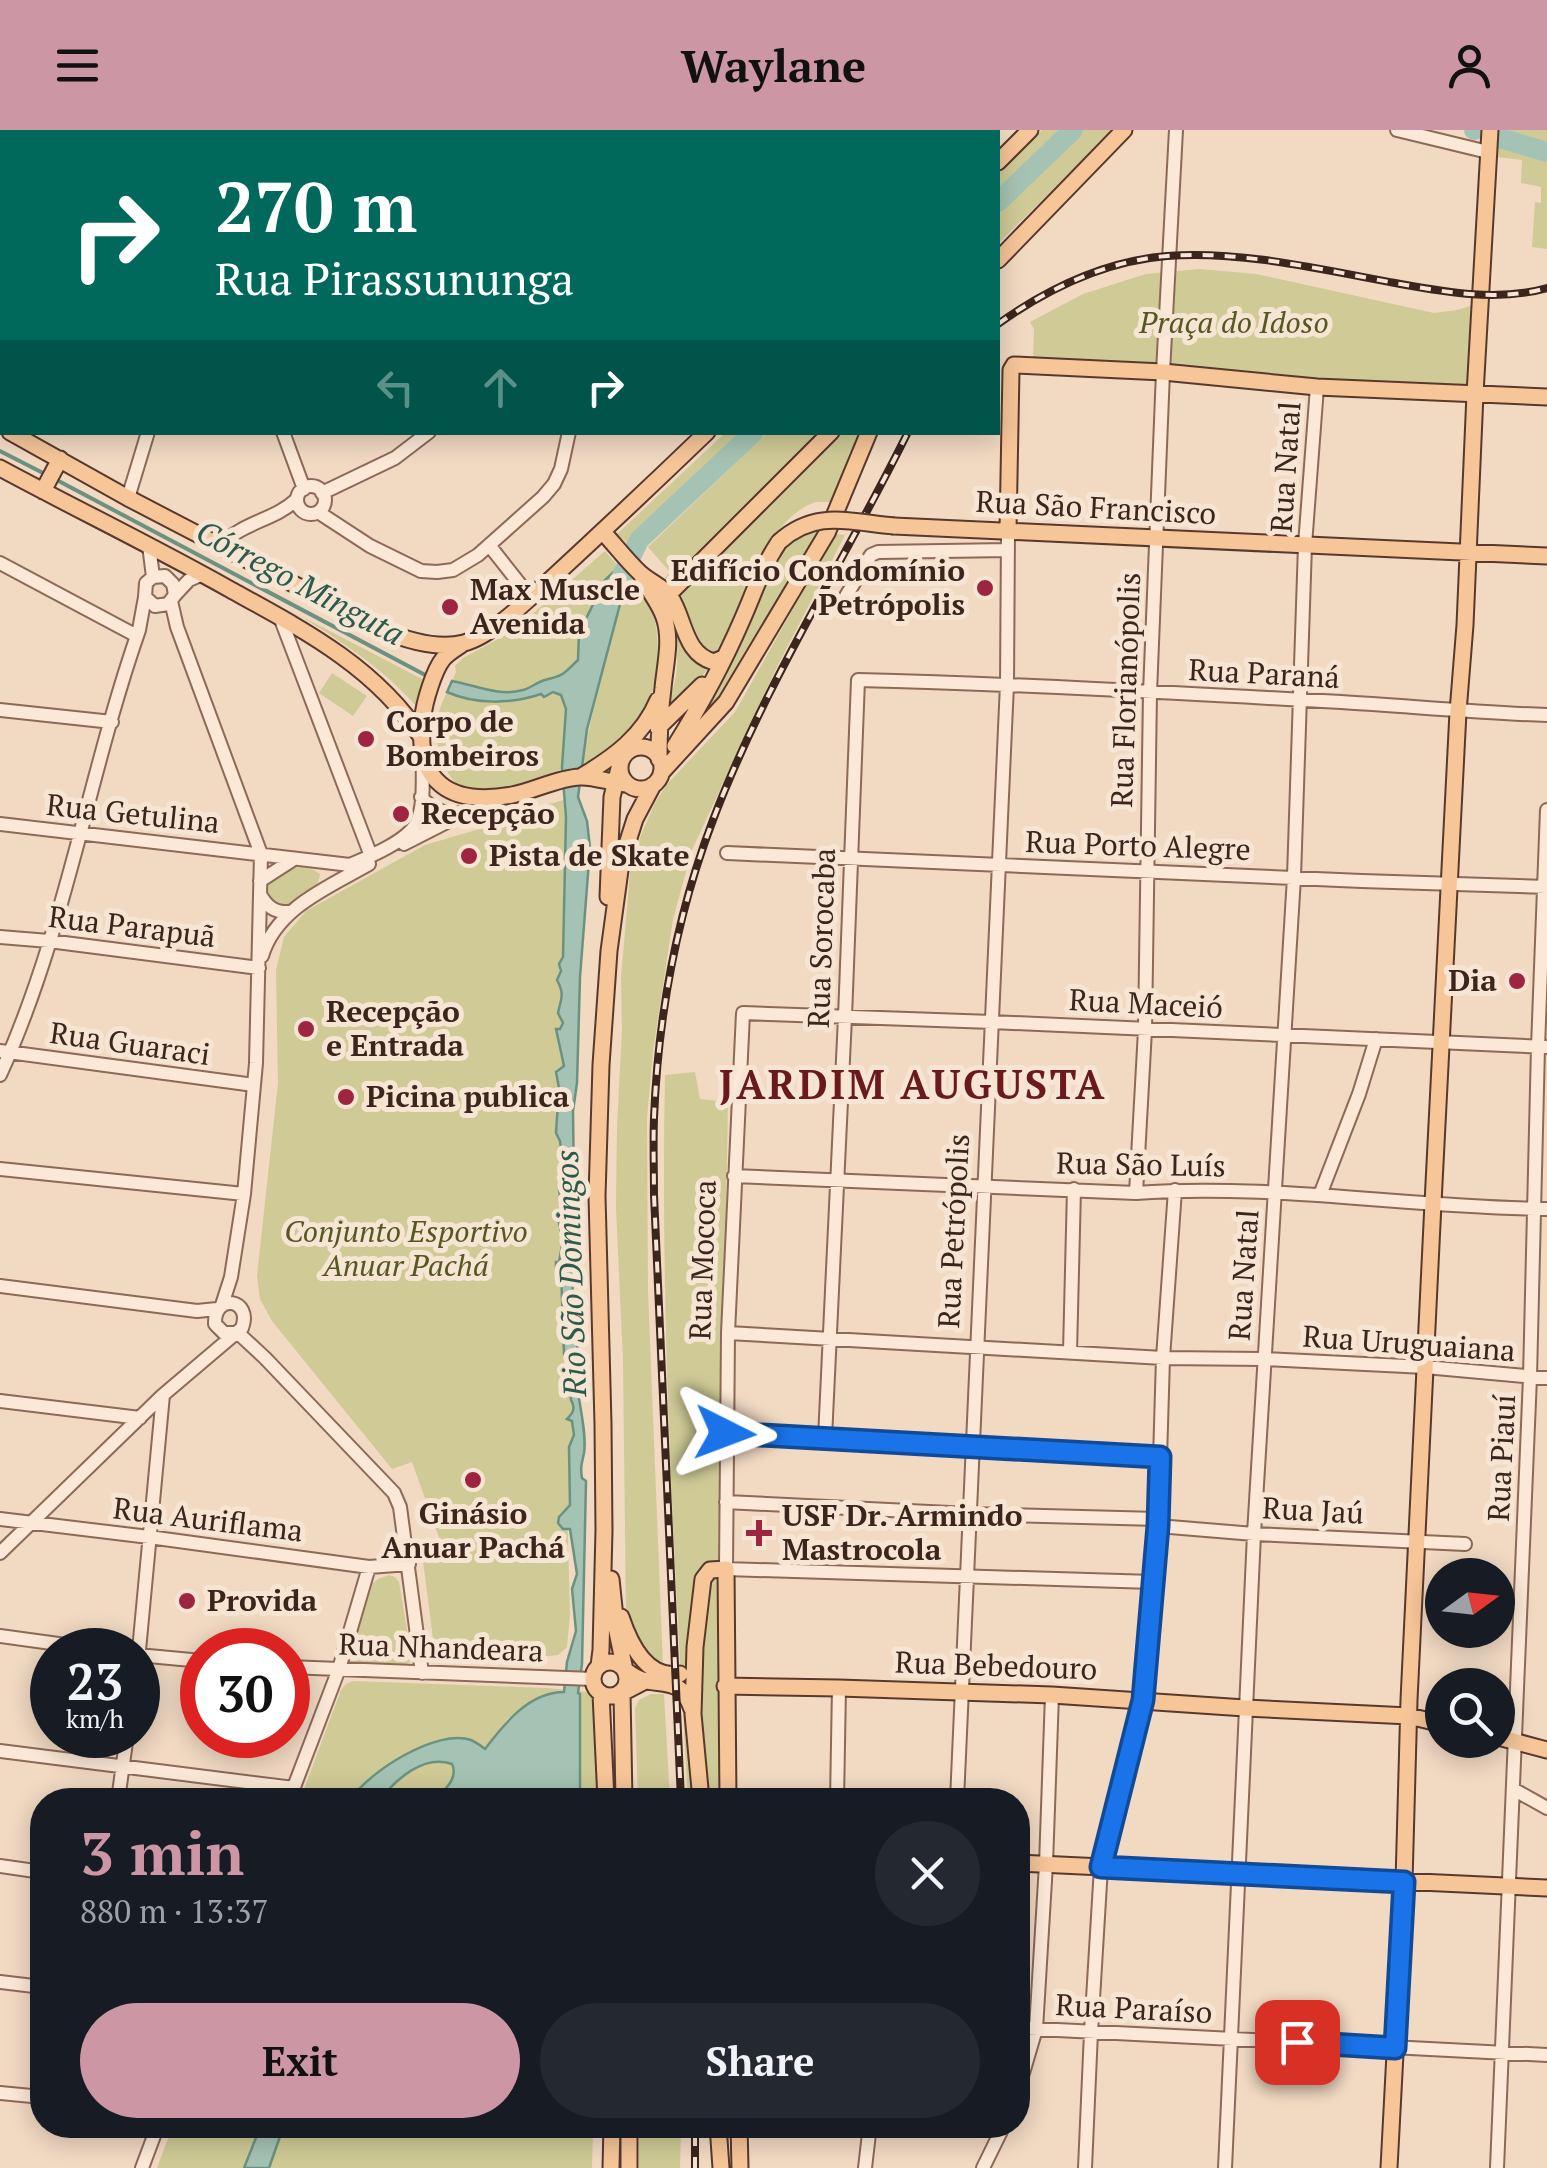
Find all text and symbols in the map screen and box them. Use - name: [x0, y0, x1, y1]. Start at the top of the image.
- text: Waylane: [681, 35, 866, 95]
- icon: menu: [50, 38, 105, 93]
- icon: person: [1442, 38, 1497, 93]
- text: 270 m: [215, 159, 417, 252]
- icon: right: [50, 170, 180, 300]
- text: Rua Pirassununga: [215, 248, 574, 308]
- park label: Praça do Idoso: [1138, 302, 1329, 342]
- icon: left: [368, 360, 423, 415]
- icon: ahead: [473, 360, 528, 415]
- icon: right: [578, 360, 633, 415]
- street label: Rua Natal: [1260, 400, 1310, 534]
- street label: Rua São Francisco: [975, 481, 1217, 533]
- water label: Córrego Minguta: [189, 510, 412, 655]
- place label: Edifício Condomínio Petrópolis: [671, 550, 965, 624]
- place label: Max Muscle Avenida: [470, 569, 640, 643]
- street label: Rua Florianópolis: [1101, 572, 1149, 808]
- marker: Edifício Condomínio Petrópolis: [974, 577, 996, 599]
- marker: Max Muscle Avenida: [439, 596, 461, 618]
- street label: Rua Paraná: [1187, 649, 1341, 697]
- place label: Corpo de Bombeiros: [386, 701, 539, 775]
- marker: Corpo de Bombeiros: [355, 728, 377, 750]
- street label: Rua Getulina: [45, 784, 222, 842]
- place label: Recepção: [421, 793, 555, 833]
- marker: Recepção: [390, 803, 412, 825]
- street label: Rua Porto Alegre: [1025, 821, 1251, 869]
- place label: Pista de Skate: [489, 835, 690, 875]
- marker: Pista de Skate: [458, 845, 480, 867]
- street label: Rua Sorocaba: [798, 847, 844, 1029]
- street label: Rua Parapuã: [46, 896, 218, 956]
- place label: Dia: [1448, 960, 1497, 1000]
- marker: Dia: [1506, 970, 1528, 992]
- street label: Rua Maceió: [1068, 979, 1224, 1027]
- place label: Recepção e Entrada: [326, 991, 464, 1065]
- street label: Rua Guaraci: [47, 1012, 213, 1074]
- marker: Recepção e Entrada: [295, 1018, 317, 1040]
- district label: JARDIM AUGUSTA: [719, 1057, 1107, 1110]
- place label: Picina publica: [366, 1076, 570, 1116]
- marker: Picina publica: [335, 1086, 357, 1108]
- street label: Rua Petrópolis: [928, 1133, 978, 1329]
- street label: Rua São Luís: [1056, 1143, 1226, 1185]
- water label: Rio São Domingos: [545, 1149, 595, 1398]
- street label: Rua Mococa: [679, 1179, 725, 1341]
- street label: Rua Natal: [1218, 1208, 1268, 1342]
- park label: Conjunto Esportivo Anuar Pachá: [284, 1211, 528, 1285]
- street label: Rua Uruguaiana: [1301, 1316, 1517, 1370]
- position arrow: [673, 1381, 777, 1485]
- street label: Rua Piauí: [1478, 1393, 1524, 1522]
- marker: Ginásio Anuar Pachá: [462, 1469, 484, 1491]
- street label: Rua Jaú: [1261, 1487, 1365, 1533]
- street label: Rua Auriflama: [111, 1488, 305, 1550]
- place label: Ginásio Anuar Pachá: [381, 1493, 565, 1567]
- place label: USF Dr. Armindo Mastrocola: [782, 1495, 1022, 1569]
- marker: USF Dr. Armindo Mastrocola: [746, 1520, 772, 1546]
- north arrow: [1425, 1558, 1515, 1648]
- map controls: [1425, 1558, 1515, 1758]
- place label: Provida: [207, 1580, 317, 1620]
- marker: Provida: [176, 1590, 198, 1612]
- street label: Rua Nhandeara: [338, 1623, 544, 1671]
- speed limit sign: 30: [180, 1628, 310, 1758]
- street label: Rua Bebedouro: [894, 1641, 1098, 1689]
- text: 23: [67, 1648, 123, 1714]
- button: search: [1425, 1668, 1515, 1758]
- text: km/h: [66, 1702, 124, 1735]
- text: 3 min: [80, 1813, 244, 1892]
- button: close: [875, 1821, 980, 1926]
- text: 880 m · 13:37: [80, 1890, 268, 1932]
- street label: Rua Paraíso: [1055, 1984, 1214, 2032]
- pin: [1255, 2000, 1340, 2085]
- button: Exit: [80, 2003, 520, 2118]
- button: Share: [540, 2003, 980, 2118]
- icon: arrive: [1270, 2015, 1325, 2070]

